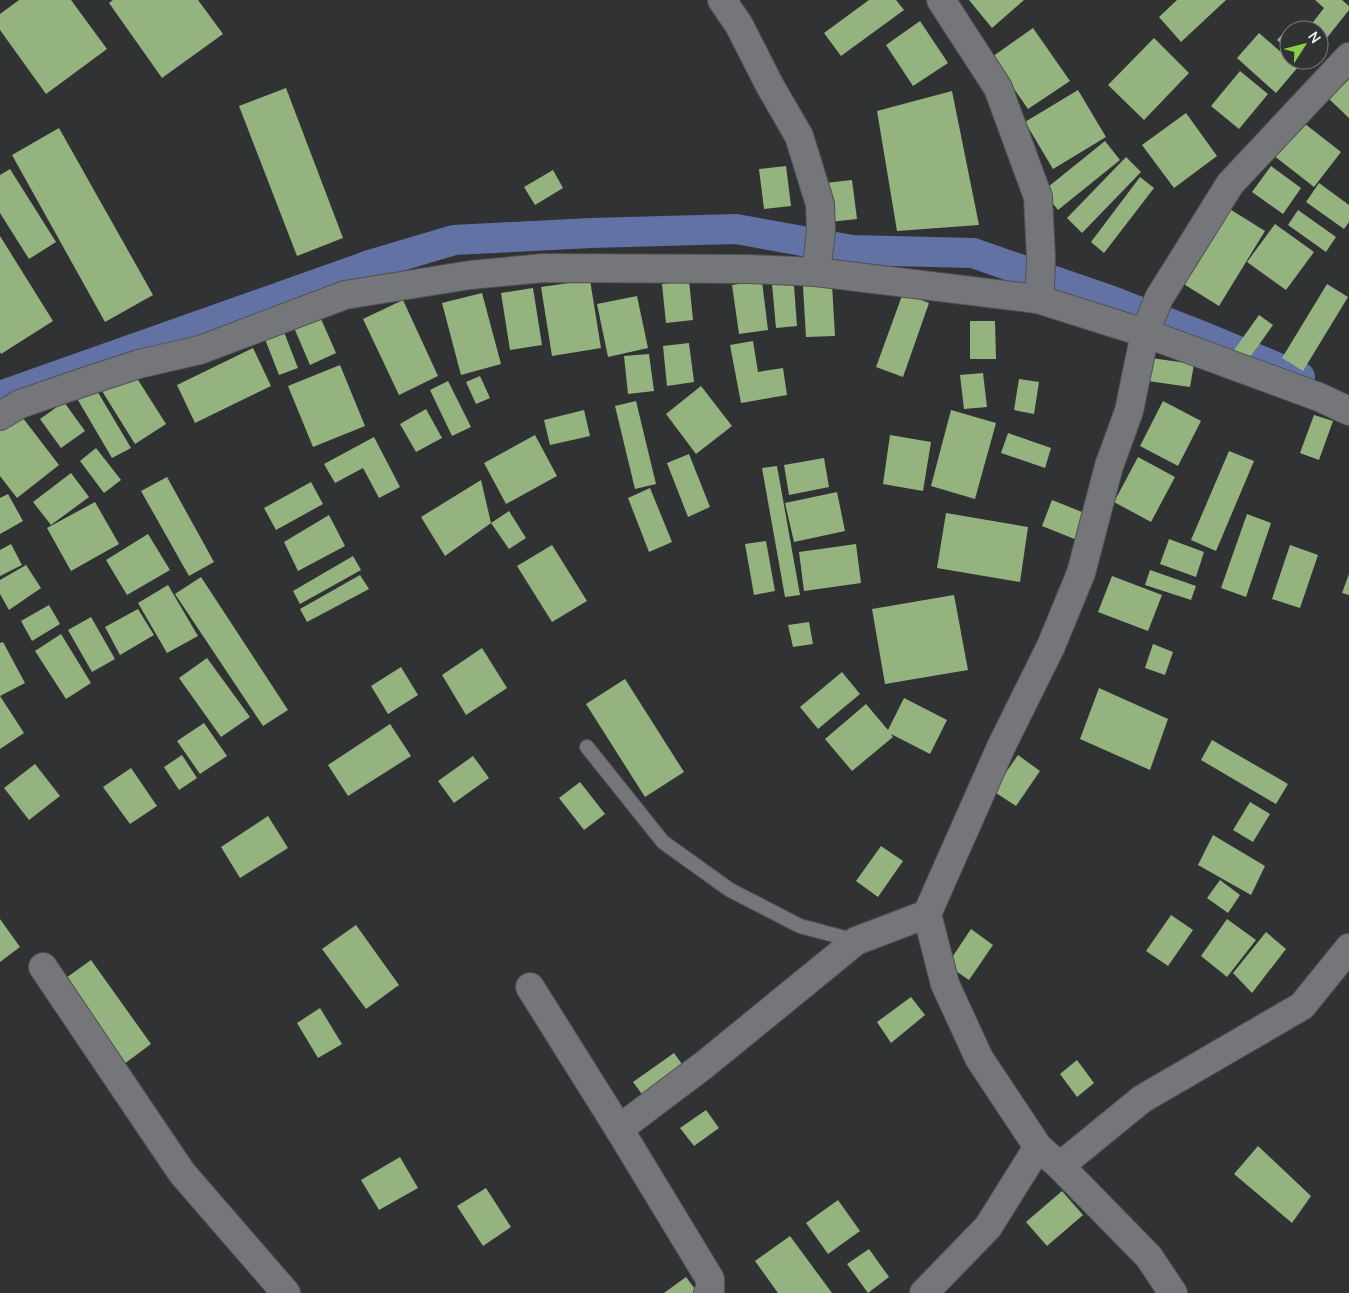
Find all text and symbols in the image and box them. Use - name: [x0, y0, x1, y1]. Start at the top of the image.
- north arrow: [1279, 20, 1329, 70]
- text: N: [1304, 27, 1326, 47]

